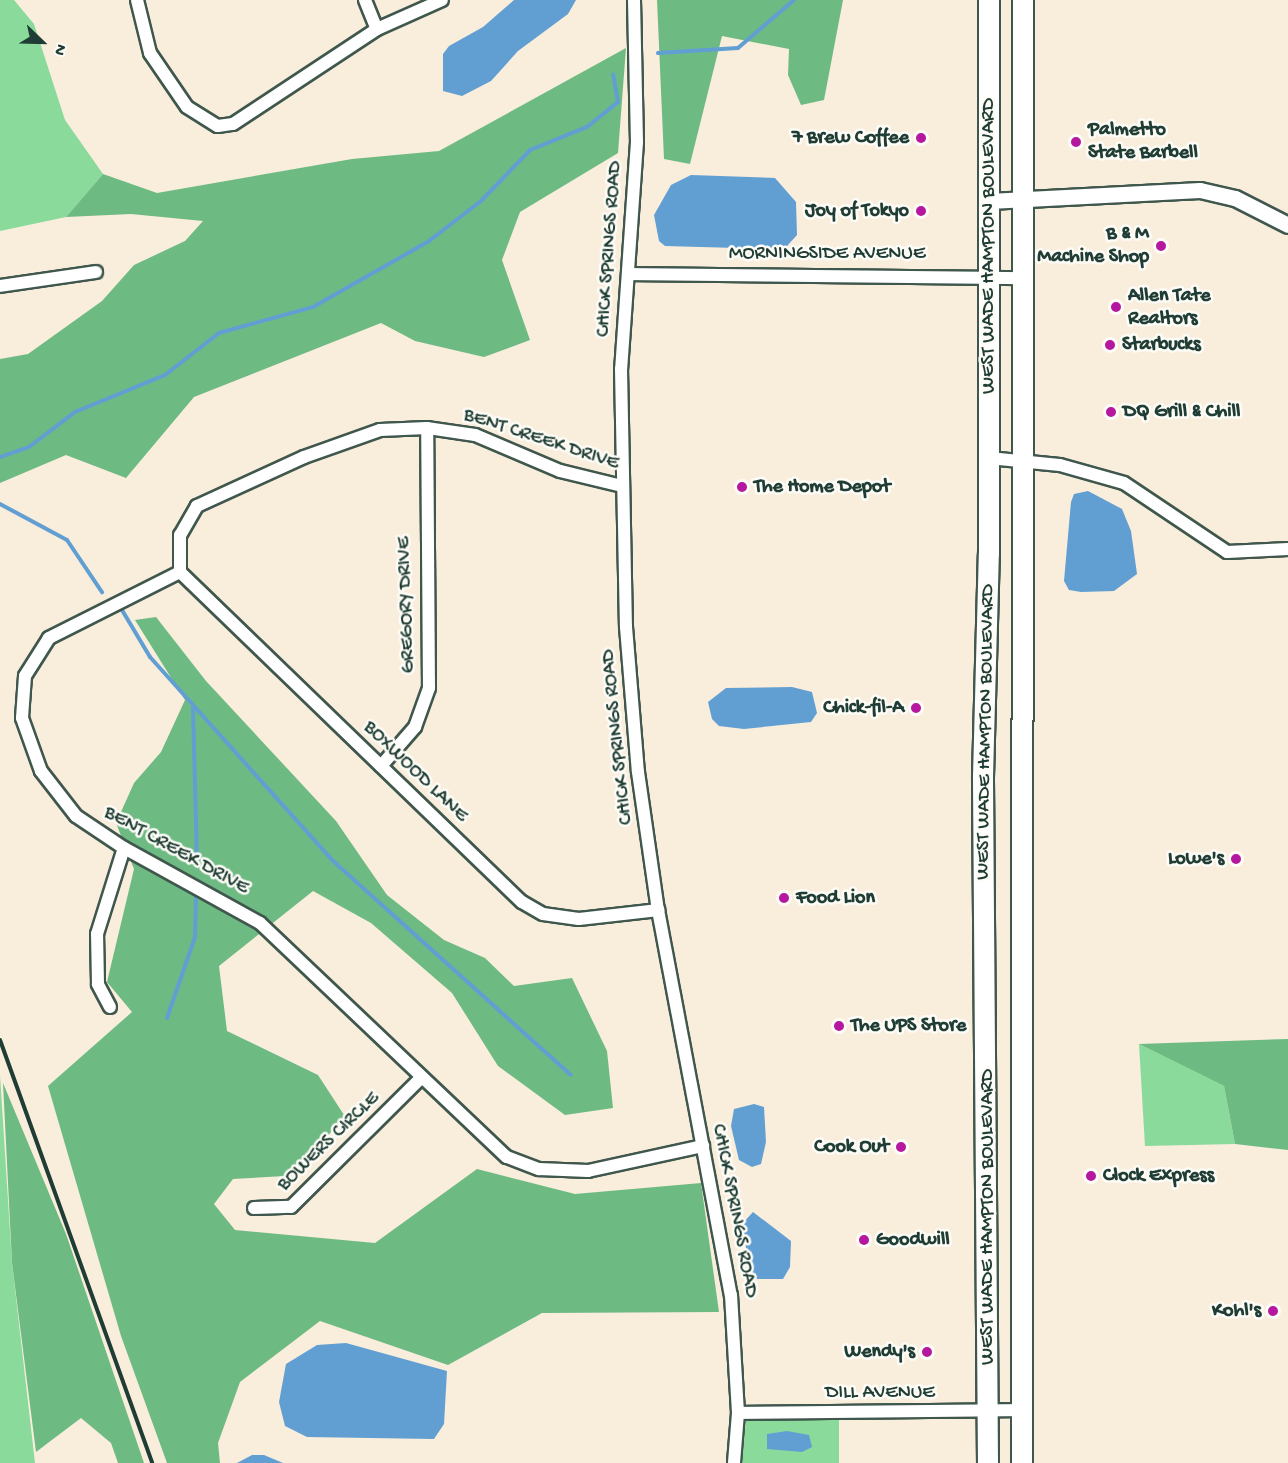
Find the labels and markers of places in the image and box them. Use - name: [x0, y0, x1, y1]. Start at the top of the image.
- place label: Palmetto State Barbell: [1088, 118, 1198, 165]
- place label: 7 Brew Coffee: [792, 126, 909, 150]
- marker: 7 Brew Coffee: [914, 131, 928, 145]
- marker: Palmetto State Barbell: [1069, 135, 1083, 149]
- place label: Joy of Tokyo: [805, 199, 909, 223]
- marker: Joy of Tokyo: [914, 204, 928, 218]
- place label: B & M Machine Shop: [1037, 222, 1149, 269]
- marker: B & M Machine Shop: [1154, 239, 1168, 253]
- place label: Allen Tate Realtors: [1128, 284, 1210, 331]
- marker: Allen Tate Realtors: [1109, 300, 1123, 314]
- place label: Starbucks: [1122, 333, 1201, 357]
- marker: Starbucks: [1103, 338, 1117, 352]
- place label: DQ Grill & Chill: [1123, 400, 1240, 424]
- marker: DQ Grill & Chill: [1104, 405, 1118, 419]
- place label: The Home Depot: [754, 475, 890, 499]
- marker: The Home Depot: [735, 480, 749, 494]
- place label: Chick-fil-A: [823, 696, 904, 720]
- marker: Chick-fil-A: [909, 701, 923, 715]
- place label: Lowe's: [1168, 847, 1224, 871]
- marker: Lowe's: [1229, 852, 1243, 866]
- place label: Food Lion: [796, 886, 875, 910]
- marker: Food Lion: [777, 891, 791, 905]
- place label: The UPS Store: [851, 1014, 966, 1038]
- marker: The UPS Store: [832, 1019, 846, 1033]
- place label: Cook Out: [814, 1135, 889, 1159]
- marker: Cook Out: [894, 1140, 908, 1154]
- place label: Clock Express: [1103, 1164, 1214, 1188]
- marker: Clock Express: [1084, 1169, 1098, 1183]
- place label: Goodwill: [876, 1228, 950, 1252]
- marker: Goodwill: [857, 1233, 871, 1247]
- place label: Kohl's: [1212, 1299, 1261, 1323]
- marker: Kohl's: [1266, 1304, 1280, 1318]
- place label: Wendy's: [844, 1340, 915, 1364]
- marker: Wendy's: [920, 1345, 934, 1359]

